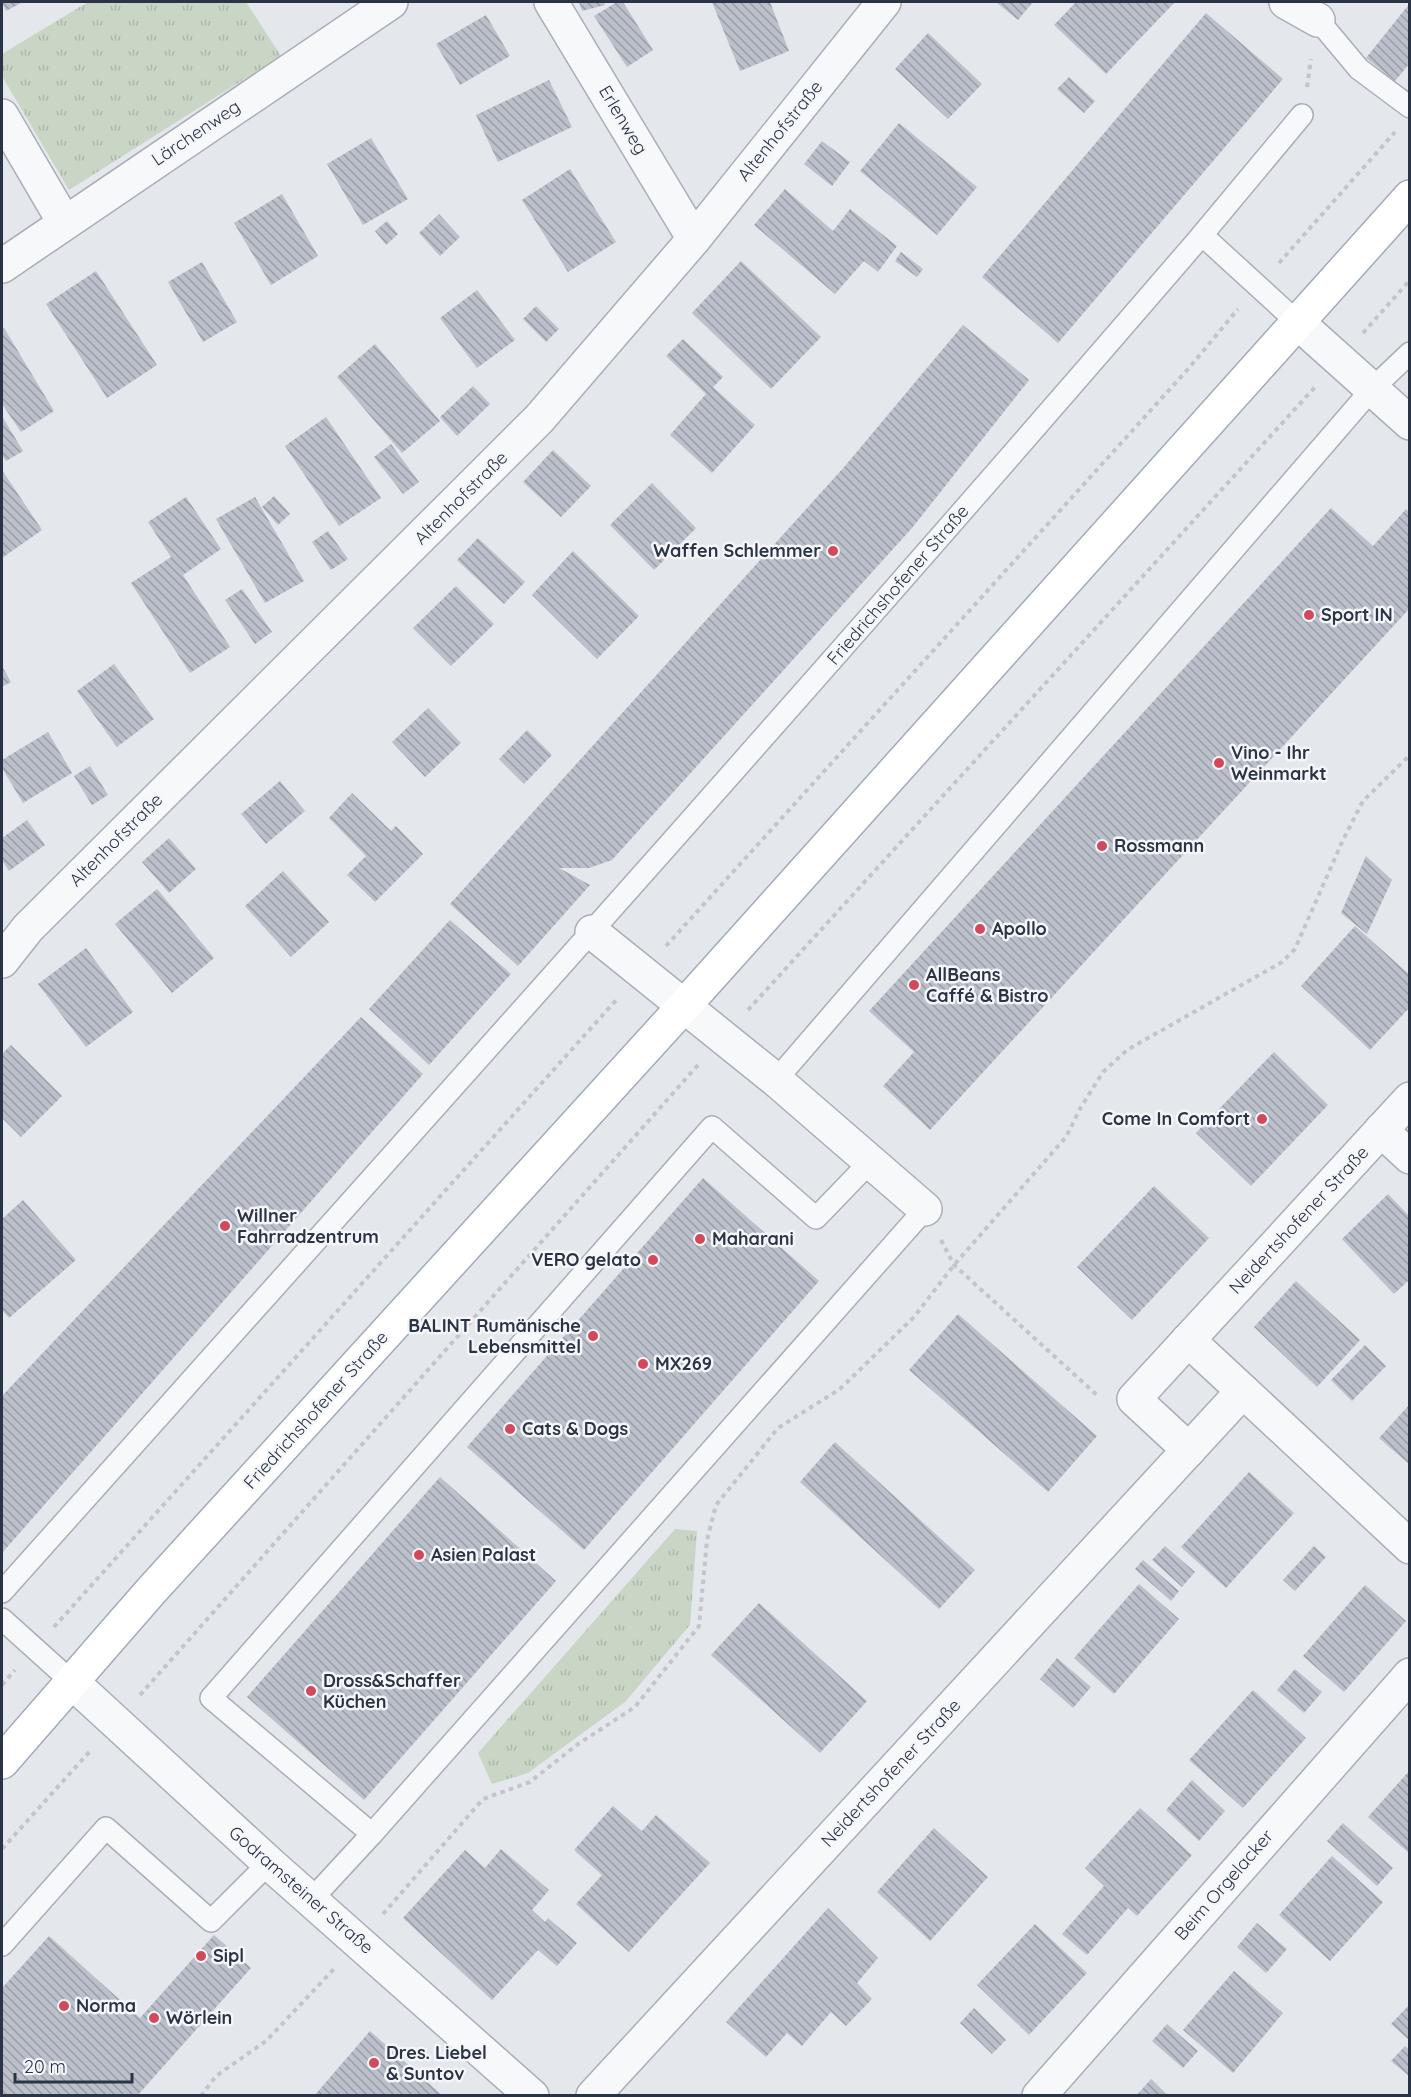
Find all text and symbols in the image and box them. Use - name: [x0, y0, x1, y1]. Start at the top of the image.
- street label: Altenhofstraße: [732, 76, 827, 186]
- street label: Erlenweg: [594, 81, 653, 158]
- street label: Lärchenweg: [147, 95, 244, 171]
- street label: Altenhofstraße: [409, 446, 512, 549]
- street label: Friedrichshofener Straße: [822, 500, 974, 670]
- place label: Waffen Schlemmer: [653, 539, 821, 562]
- marker: Waffen Schlemmer: [826, 544, 840, 558]
- place label: Sport IN: [1321, 603, 1393, 626]
- marker: Sport IN: [1302, 608, 1316, 622]
- place label: Vino - Ihr Weinmarkt: [1231, 741, 1327, 785]
- marker: Vino - Ihr Weinmarkt: [1212, 756, 1226, 770]
- street label: Altenhofstraße: [64, 788, 167, 891]
- place label: Rossmann: [1114, 834, 1204, 857]
- marker: Rossmann: [1095, 839, 1109, 853]
- place label: Apollo: [992, 917, 1047, 940]
- marker: Apollo: [973, 922, 987, 936]
- place label: AllBeans Caffé & Bistro: [926, 963, 1049, 1007]
- marker: AllBeans Caffé & Bistro: [907, 978, 921, 992]
- place label: Come In Comfort: [1102, 1107, 1250, 1130]
- marker: Come In Comfort: [1255, 1112, 1269, 1126]
- street label: Neidertshofener Straße: [1224, 1141, 1373, 1299]
- place label: Willner Fahrradzentrum: [237, 1204, 379, 1248]
- marker: Willner Fahrradzentrum: [218, 1219, 232, 1233]
- place label: Maharani: [712, 1227, 794, 1250]
- marker: Maharani: [693, 1232, 707, 1246]
- place label: VERO gelato: [531, 1248, 641, 1271]
- marker: VERO gelato: [646, 1253, 660, 1267]
- place label: BALINT Rumänische Lebensmittel: [408, 1314, 581, 1358]
- street label: Friedrichshofener Straße: [238, 1326, 393, 1494]
- marker: BALINT Rumänische Lebensmittel: [586, 1329, 600, 1343]
- place label: MX269: [655, 1352, 712, 1375]
- marker: MX269: [636, 1357, 650, 1371]
- place label: Cats & Dogs: [522, 1417, 628, 1440]
- marker: Cats & Dogs: [503, 1422, 517, 1436]
- place label: Asien Palast: [431, 1543, 536, 1566]
- marker: Asien Palast: [412, 1548, 426, 1562]
- place label: Dross&Schaffer Küchen: [323, 1669, 461, 1713]
- marker: Dross&Schaffer Küchen: [304, 1684, 318, 1698]
- street label: Neidertshofener Straße: [816, 1694, 965, 1852]
- street label: Godramsteiner Straße: [224, 1821, 378, 1959]
- street label: Beim Orgelacker: [1169, 1825, 1278, 1945]
- place label: Sipl: [213, 1944, 244, 1967]
- marker: Sipl: [194, 1949, 208, 1963]
- place label: Norma: [76, 1994, 136, 2017]
- marker: Norma: [57, 1999, 71, 2013]
- place label: Wörlein: [166, 2006, 232, 2029]
- marker: Wörlein: [147, 2011, 161, 2025]
- place label: Dres. Liebel & Suntov: [386, 2041, 487, 2085]
- scale bar: [15, 2046, 132, 2084]
- text: 20 m: [24, 2055, 66, 2078]
- marker: Dres. Liebel & Suntov: [367, 2056, 381, 2070]

